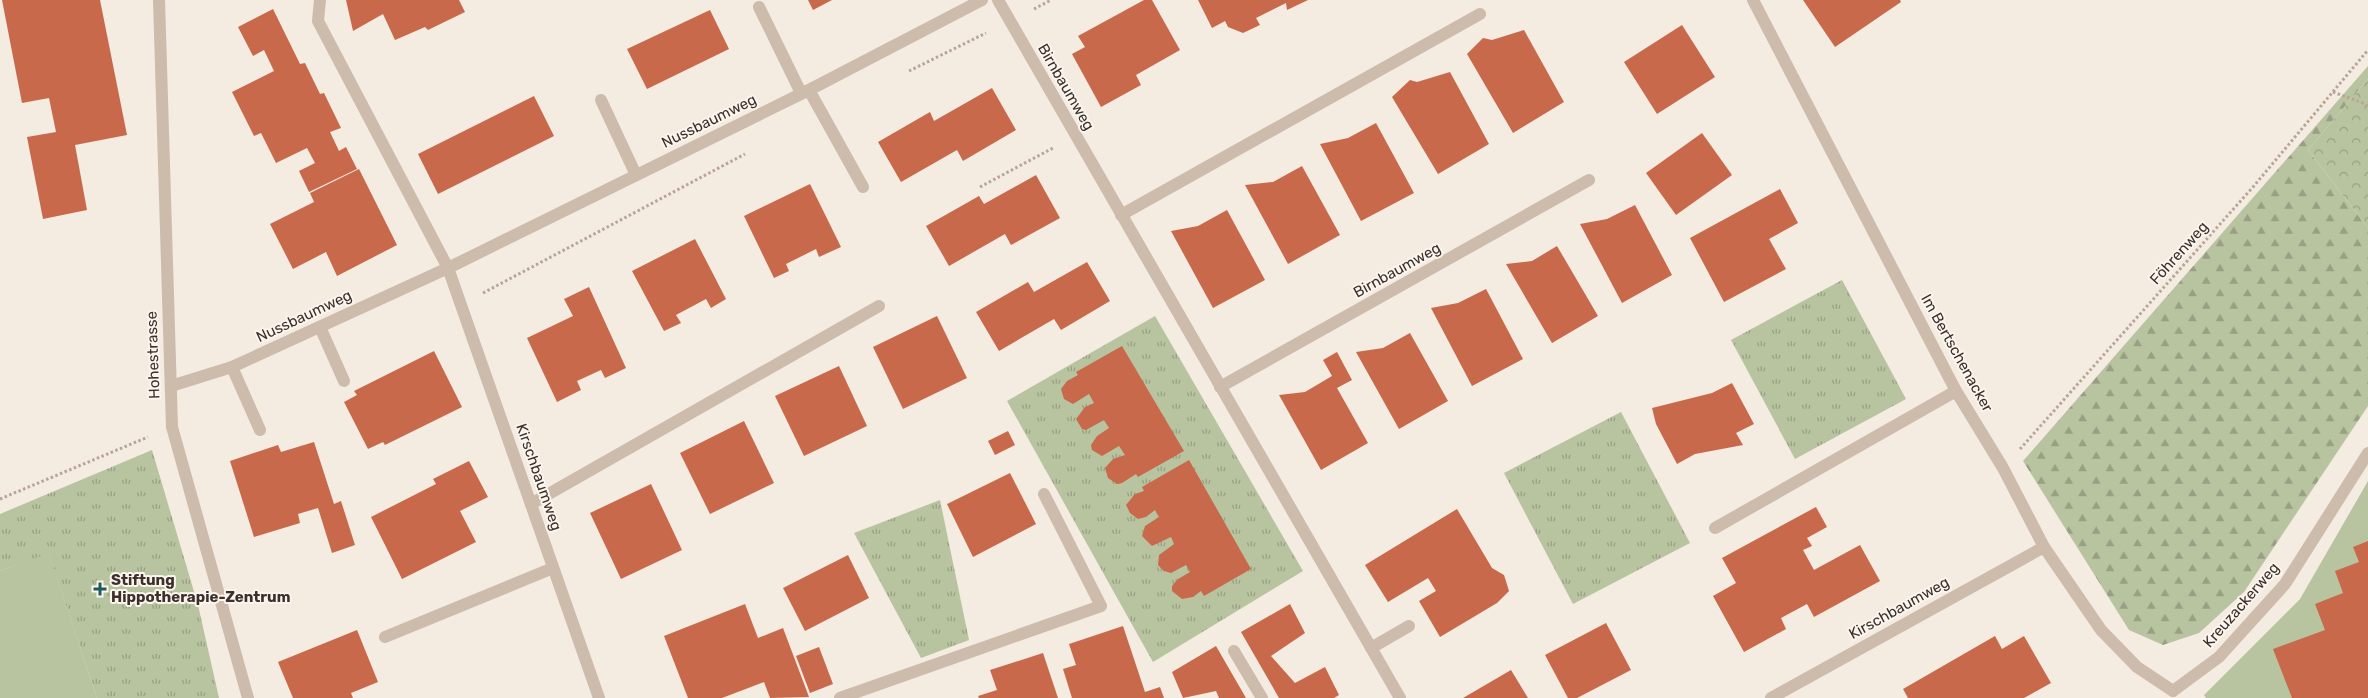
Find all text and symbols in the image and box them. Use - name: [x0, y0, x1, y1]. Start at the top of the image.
- street label: Birnbaumweg: [1034, 40, 1098, 134]
- street label: Nussbaumweg: [659, 90, 759, 152]
- street label: Föhrenweg: [2146, 218, 2212, 288]
- street label: Birnbaumweg: [1350, 239, 1444, 301]
- street label: Nussbaumweg: [253, 286, 355, 346]
- street label: Im Bertschenacker: [1917, 291, 1997, 415]
- street label: Hohestrasse: [142, 311, 164, 399]
- street label: Kirschbaumweg: [512, 421, 566, 533]
- street label: Kreuzackerweg: [2199, 559, 2283, 651]
- place label: Stiftung Hippotherapie-Zentrum: [111, 571, 290, 606]
- street label: Kirschbaumweg: [1846, 573, 1952, 643]
- marker: Stiftung Hippotherapie-Zentrum: [93, 582, 107, 596]

